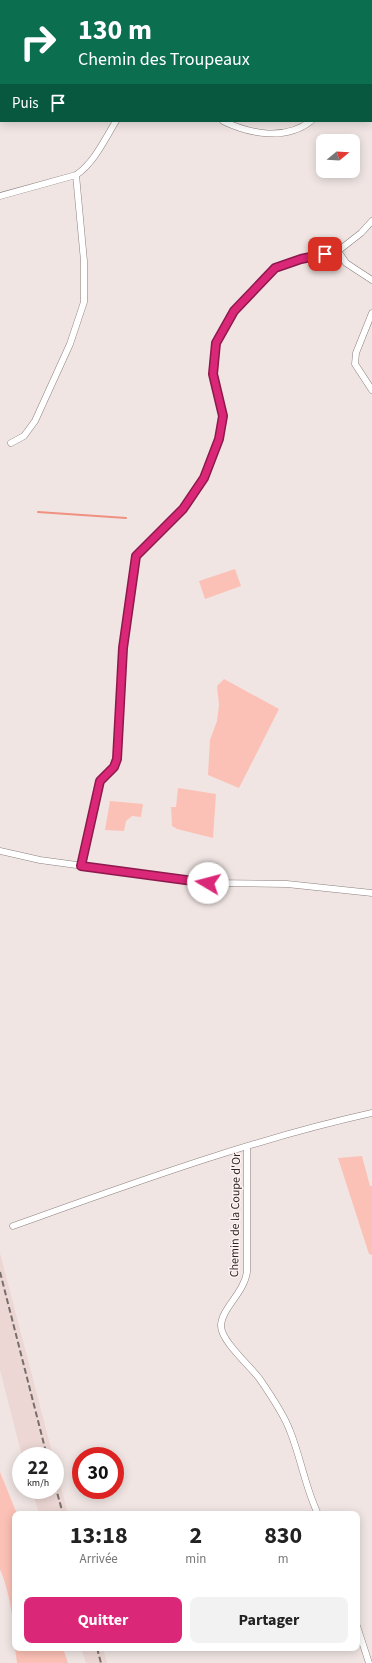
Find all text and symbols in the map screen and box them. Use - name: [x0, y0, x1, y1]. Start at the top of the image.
- text: 130 m: [78, 10, 152, 50]
- icon: right: [12, 16, 64, 68]
- text: Chemin des Troupeaux: [78, 47, 250, 72]
- icon: arrive: [47, 92, 69, 114]
- text: Puis: [12, 93, 39, 114]
- north arrow: [316, 134, 360, 178]
- map controls: [316, 134, 360, 178]
- pin: [308, 237, 342, 271]
- icon: arrive: [314, 243, 336, 265]
- position arrow: [187, 862, 229, 904]
- street label: Chemin de la Coupe d'Or: [226, 1152, 245, 1277]
- speed limit sign: 30: [72, 1447, 124, 1499]
- text: 22: [27, 1454, 49, 1482]
- text: km/h: [27, 1476, 49, 1490]
- text: 13:18: [70, 1518, 128, 1553]
- text: 2: [190, 1518, 202, 1553]
- text: 830: [264, 1518, 302, 1553]
- text: Arrivée: [80, 1550, 118, 1568]
- text: min: [185, 1550, 206, 1568]
- text: m: [278, 1550, 289, 1568]
- button: Quitter: [24, 1597, 182, 1643]
- button: Partager: [190, 1597, 348, 1643]

